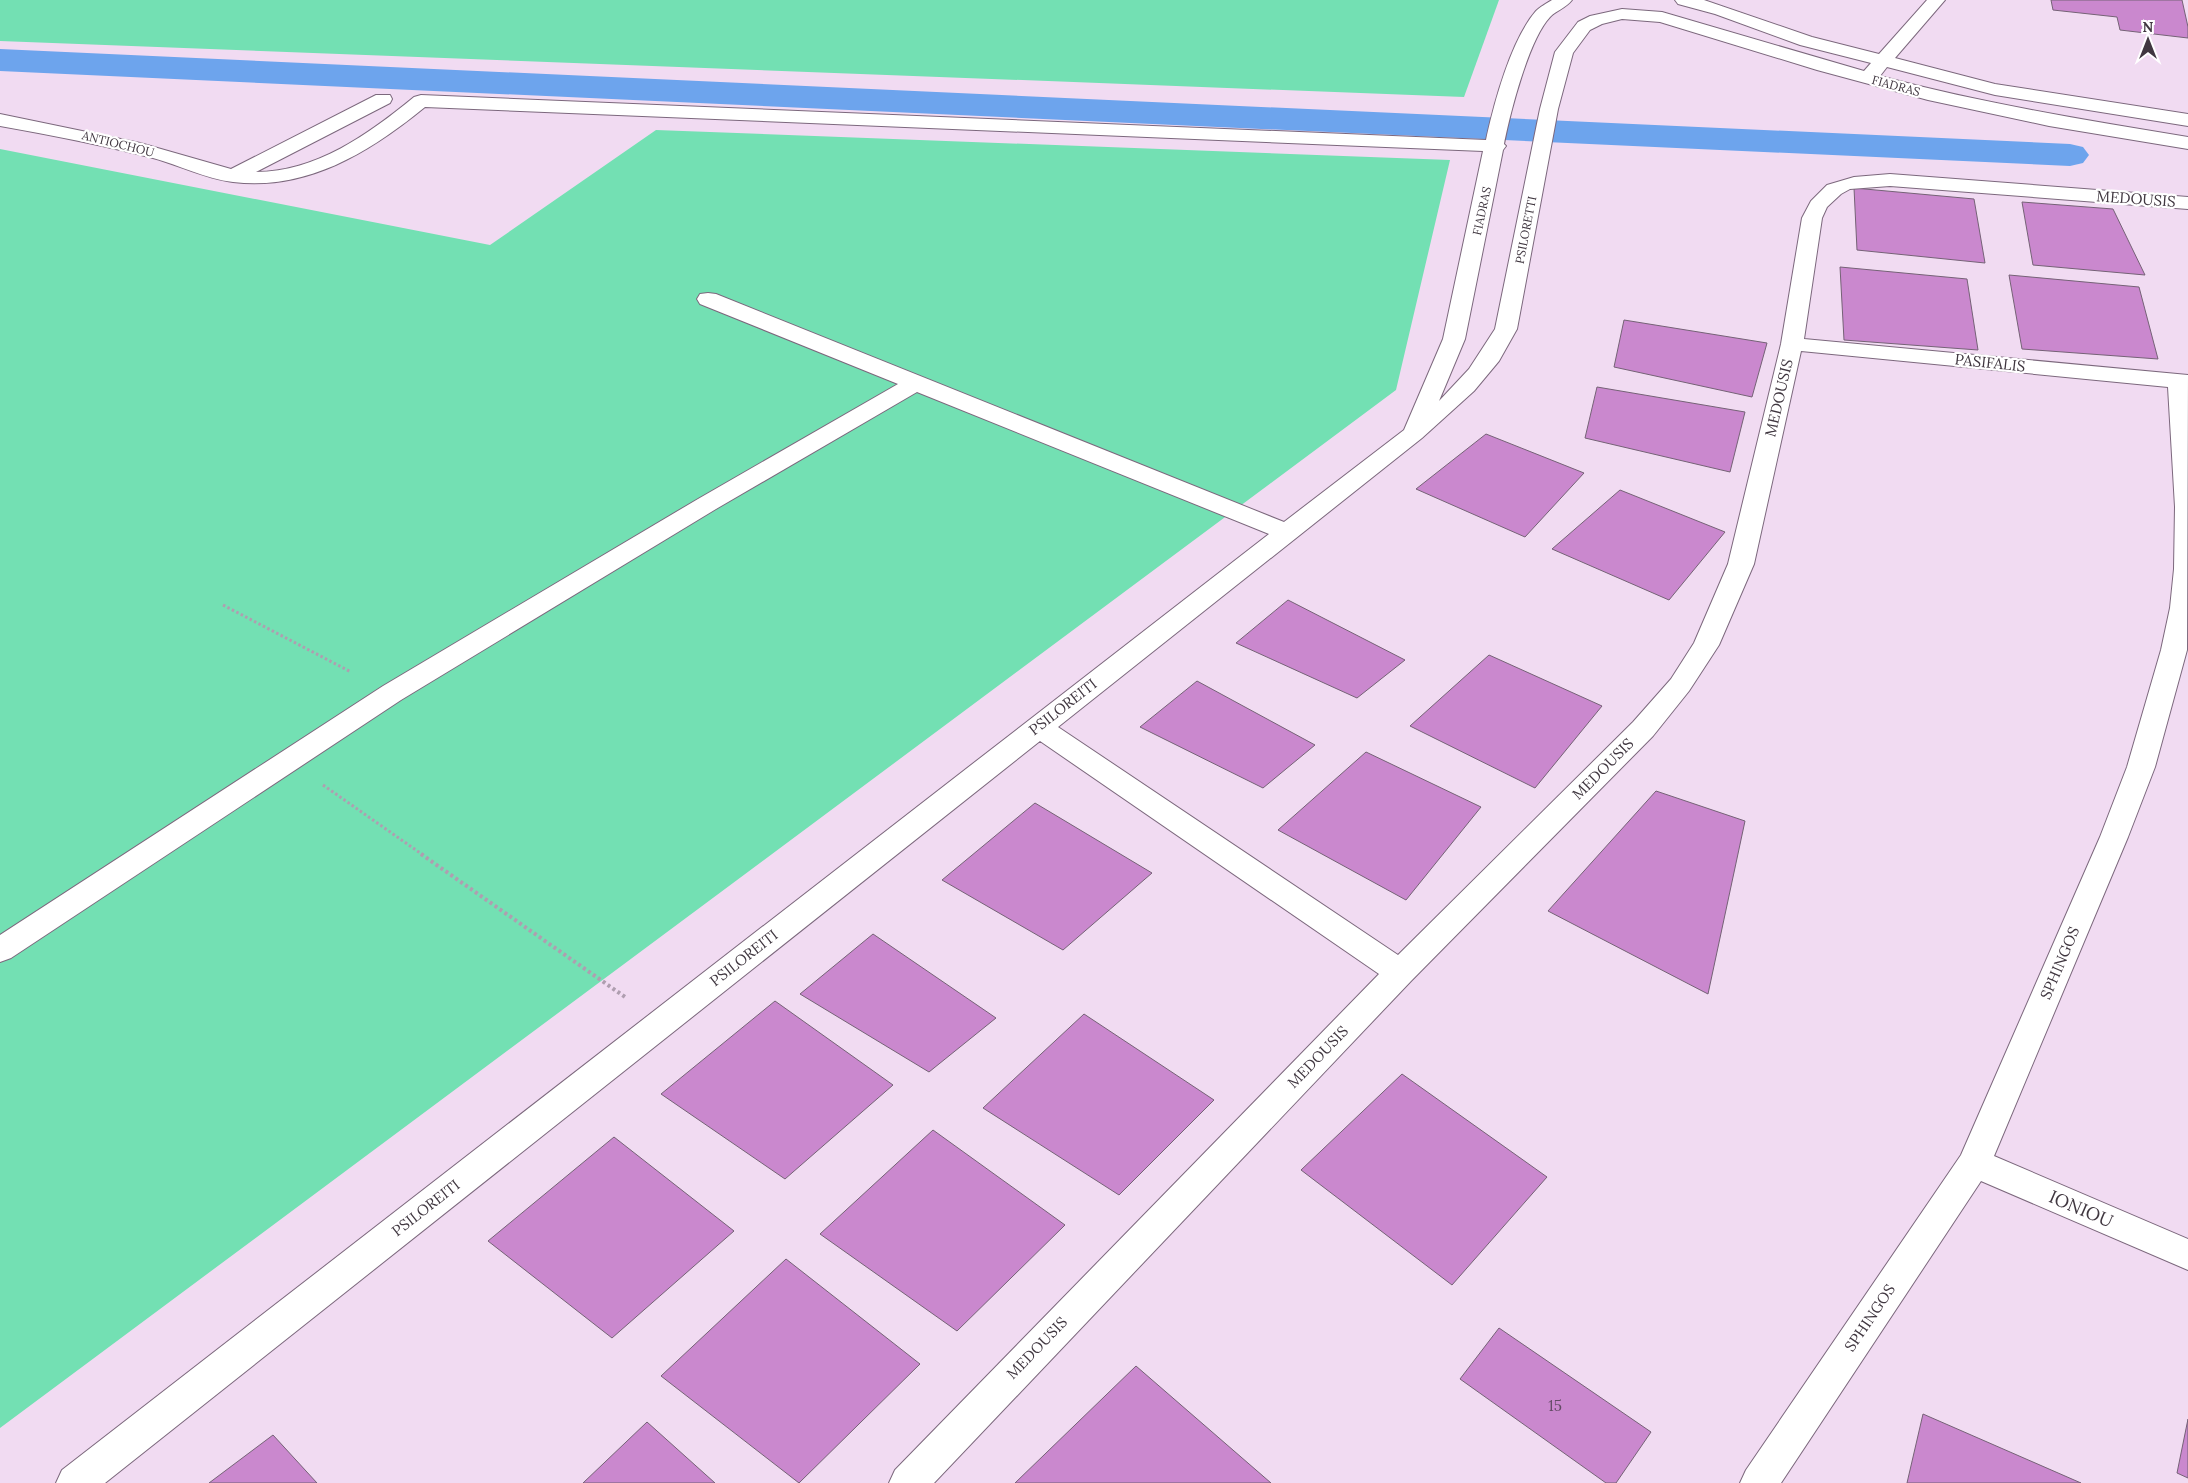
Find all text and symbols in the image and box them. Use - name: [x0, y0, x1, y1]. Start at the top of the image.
- north arrow: [2123, 15, 2173, 65]
- text: N: [2143, 18, 2154, 36]
- street label: FIADRAS: [1870, 72, 1922, 99]
- street label: ANTIOCHOU: [79, 127, 156, 160]
- street label: FIADRAS: [1469, 185, 1494, 237]
- street label: MEDOUSIS: [2096, 186, 2176, 211]
- street label: PSILORETTI: [1512, 195, 1539, 265]
- street label: PASIFALIS: [1954, 349, 2026, 376]
- street label: MEDOUSIS: [1760, 357, 1797, 439]
- street label: PSILOREITI: [1025, 674, 1101, 739]
- street label: MEDOUSIS: [1568, 734, 1637, 803]
- street label: SPHINGOS: [2036, 924, 2083, 1002]
- street label: PSILOREITI: [706, 925, 782, 990]
- street label: MEDOUSIS: [1283, 1021, 1352, 1092]
- street label: PSILOREITI: [388, 1175, 464, 1240]
- street label: IONIOU: [2046, 1185, 2117, 1232]
- street label: SPHINGOS: [1840, 1280, 1899, 1355]
- street label: MEDOUSIS: [1002, 1312, 1071, 1383]
- house number: 15: [1548, 1396, 1562, 1415]

